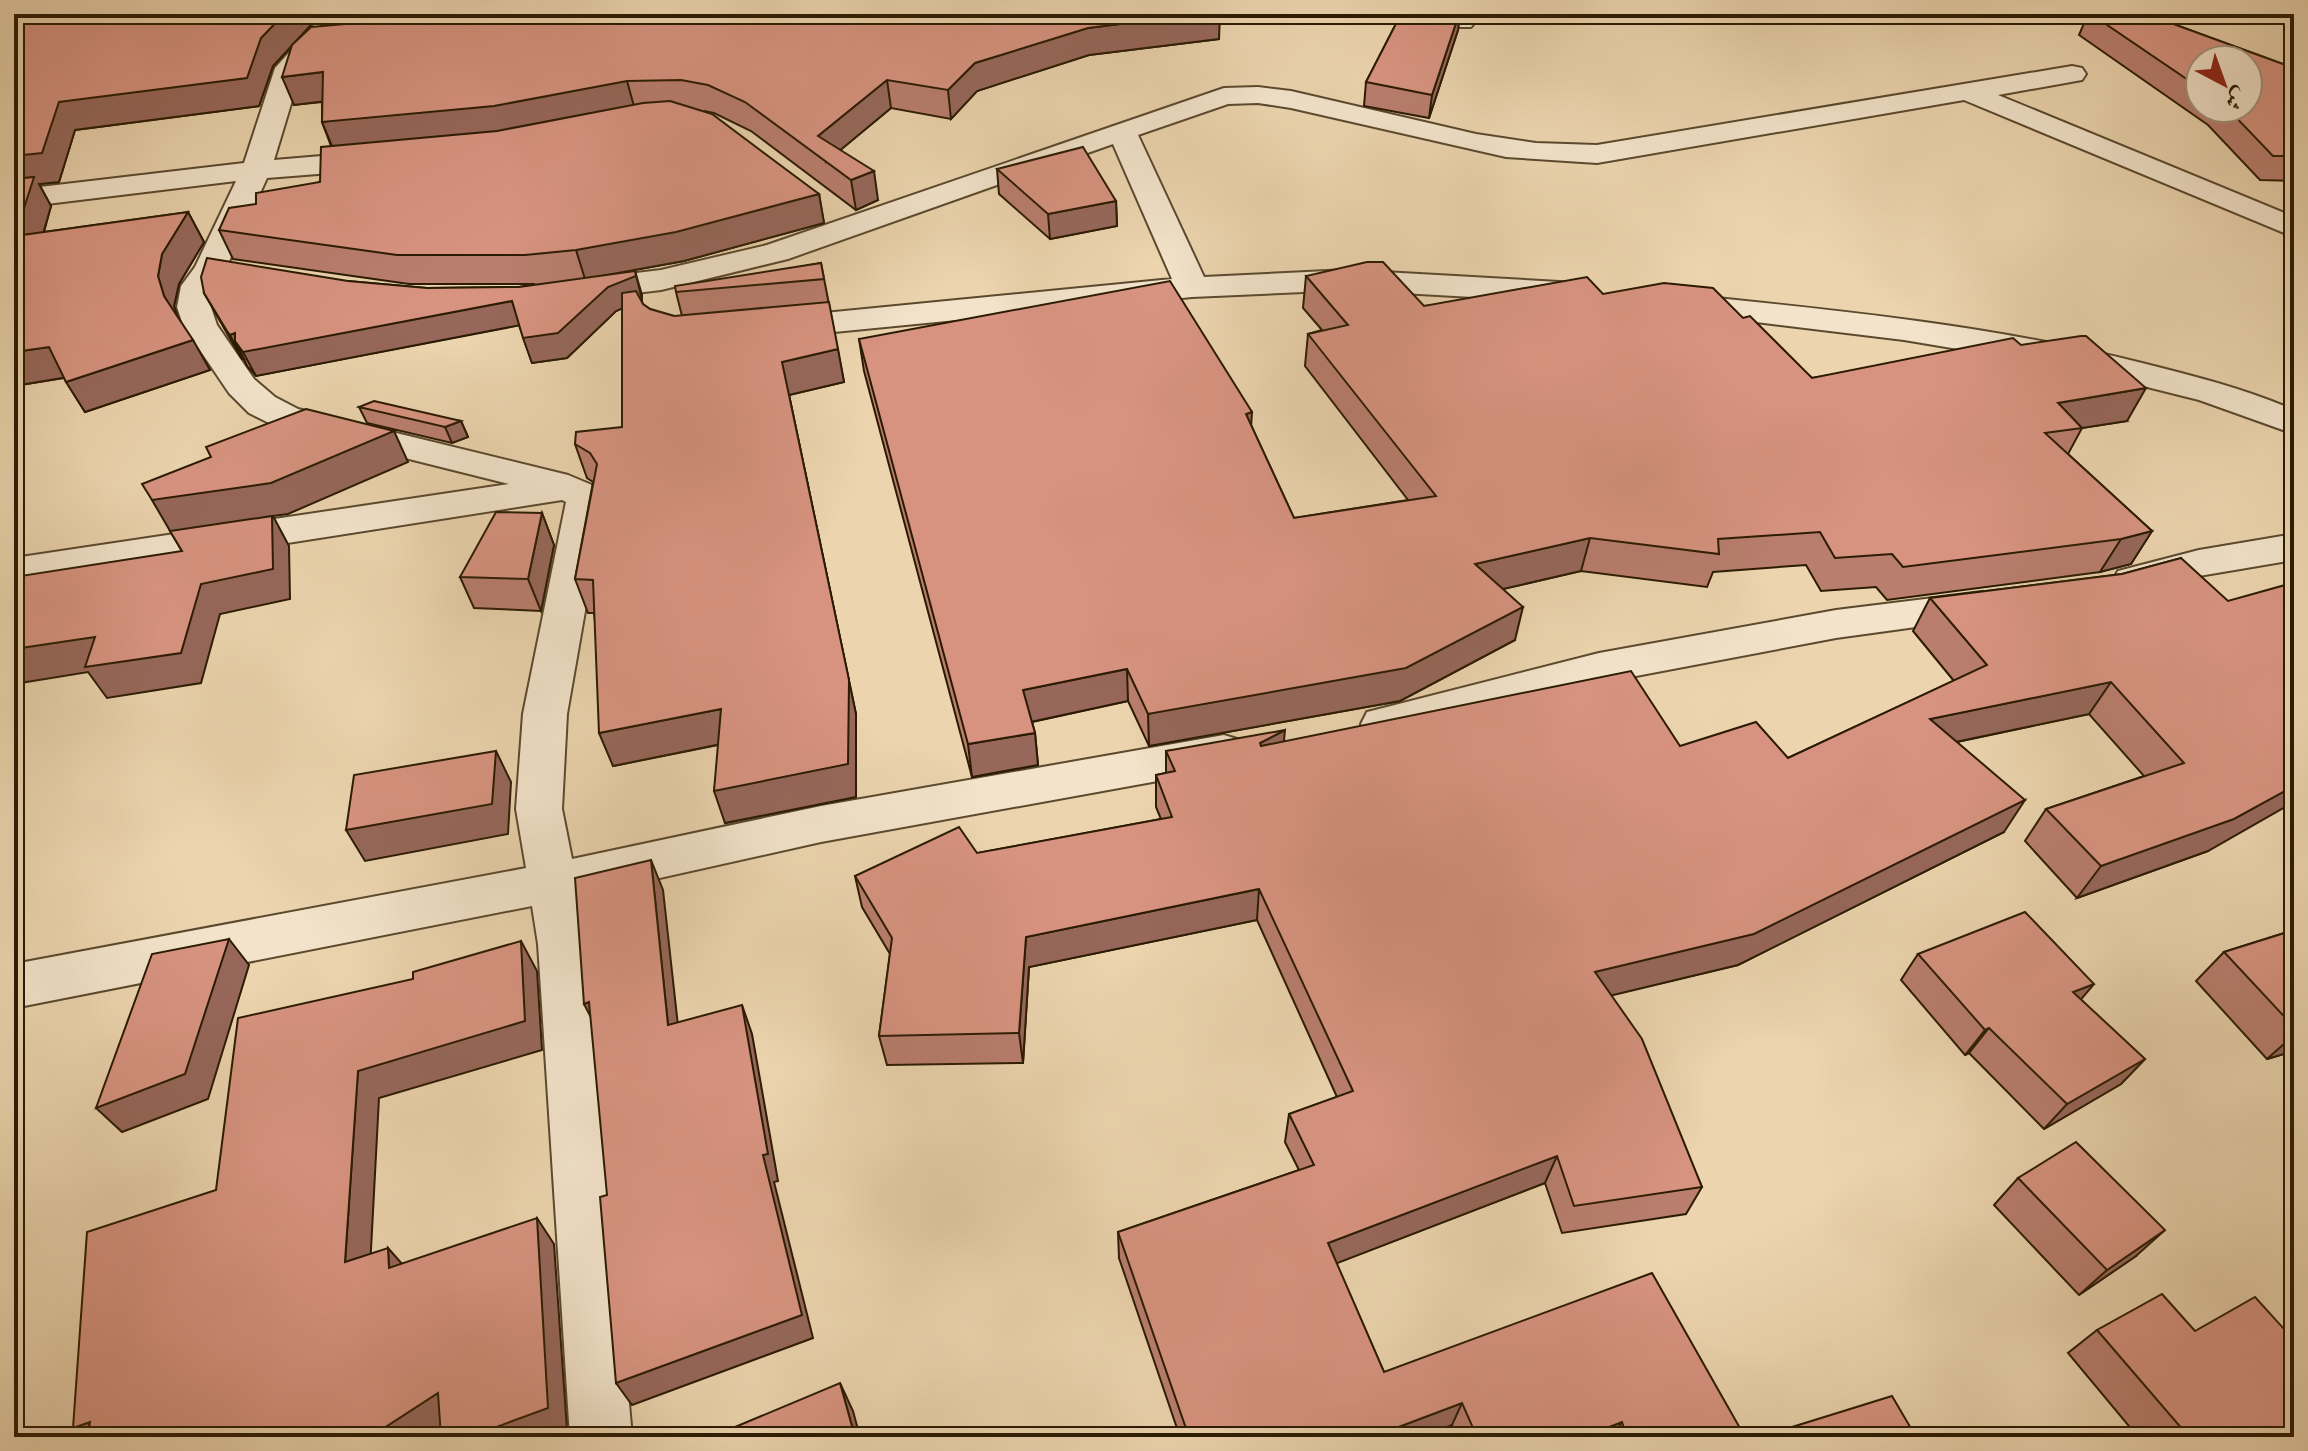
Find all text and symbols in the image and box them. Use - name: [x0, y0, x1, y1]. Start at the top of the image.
- north arrow: [2184, 44, 2264, 124]
- text: ش: [2218, 80, 2255, 117]

